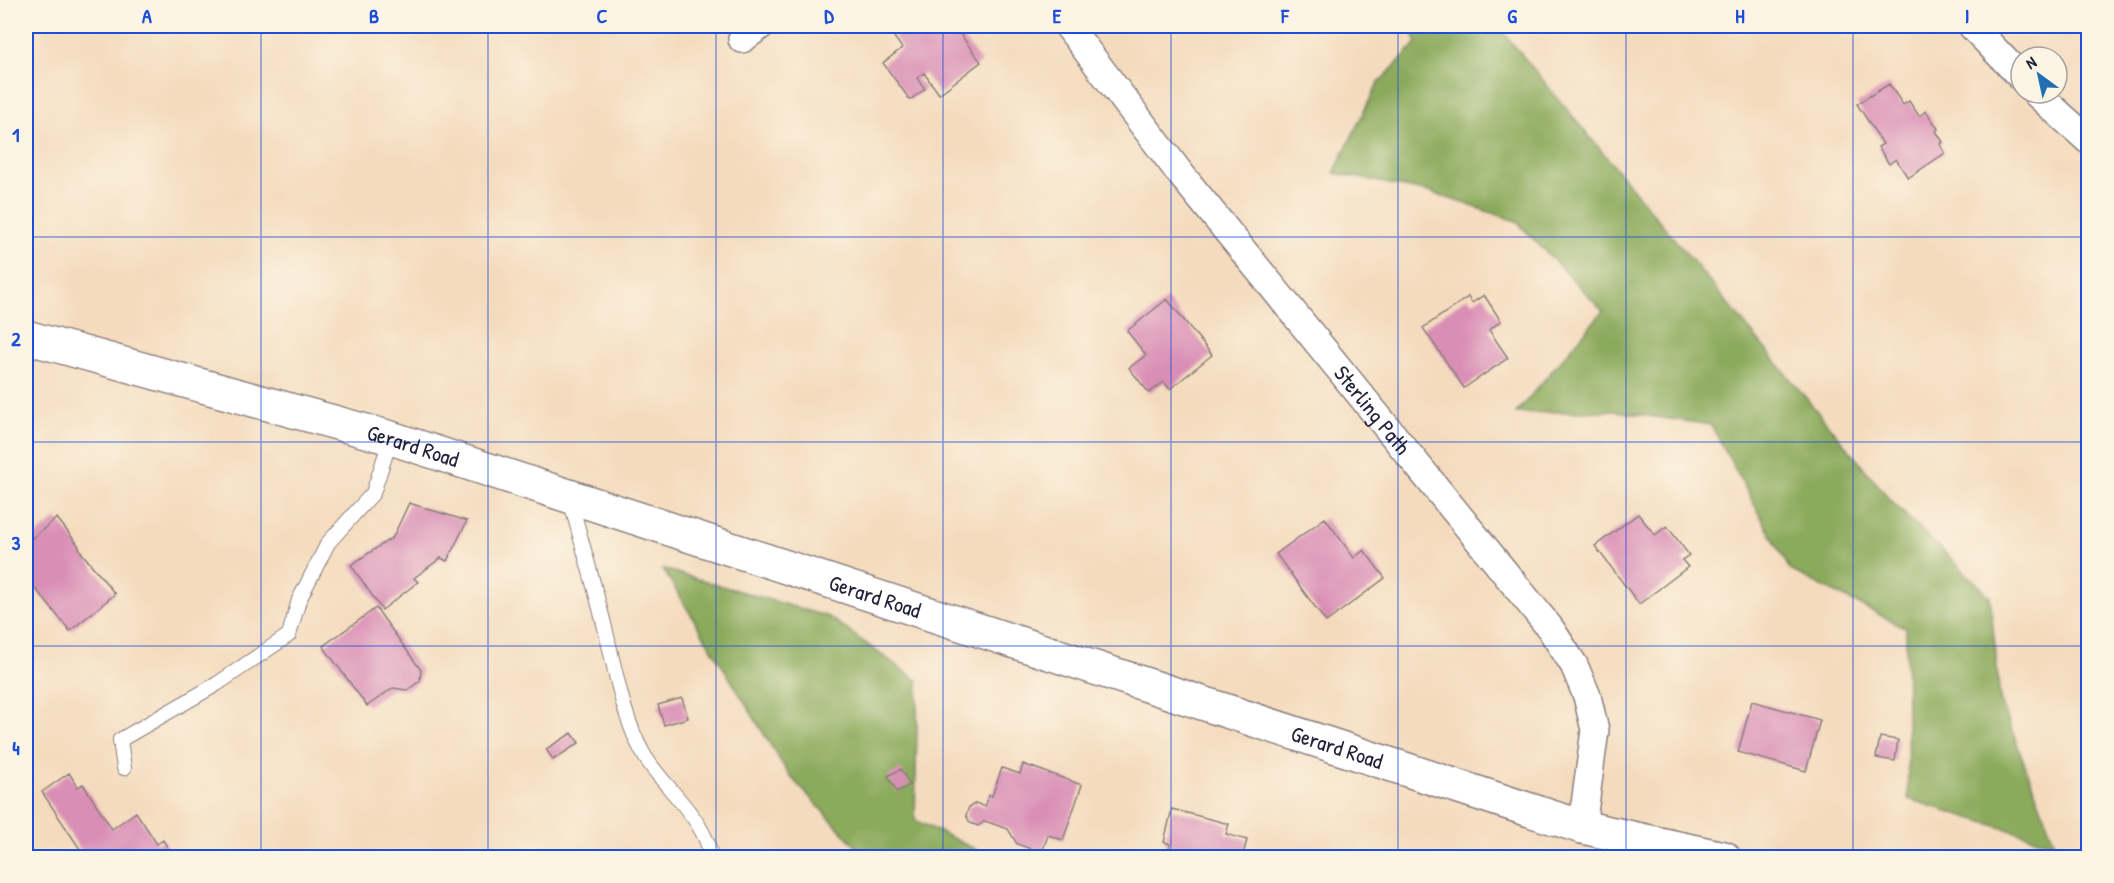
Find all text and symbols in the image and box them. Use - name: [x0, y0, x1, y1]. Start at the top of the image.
- text: A: [142, 2, 152, 29]
- text: B: [369, 2, 379, 29]
- text: C: [597, 2, 608, 29]
- text: D: [824, 2, 834, 29]
- text: E: [1053, 2, 1062, 29]
- text: F: [1280, 2, 1290, 29]
- text: G: [1507, 2, 1517, 29]
- text: H: [1735, 2, 1745, 29]
- text: I: [1965, 2, 1969, 29]
- north arrow: [2009, 45, 2069, 105]
- text: N: [2021, 51, 2041, 74]
- text: 1: [12, 121, 20, 148]
- text: 2: [11, 325, 21, 352]
- street label: Sterling Path: [1327, 359, 1418, 461]
- street label: Gerard Road: [364, 417, 463, 474]
- text: 3: [12, 529, 21, 556]
- street label: Gerard Road: [825, 567, 925, 625]
- street label: Gerard Road: [1287, 718, 1387, 776]
- text: 4: [12, 734, 20, 761]

